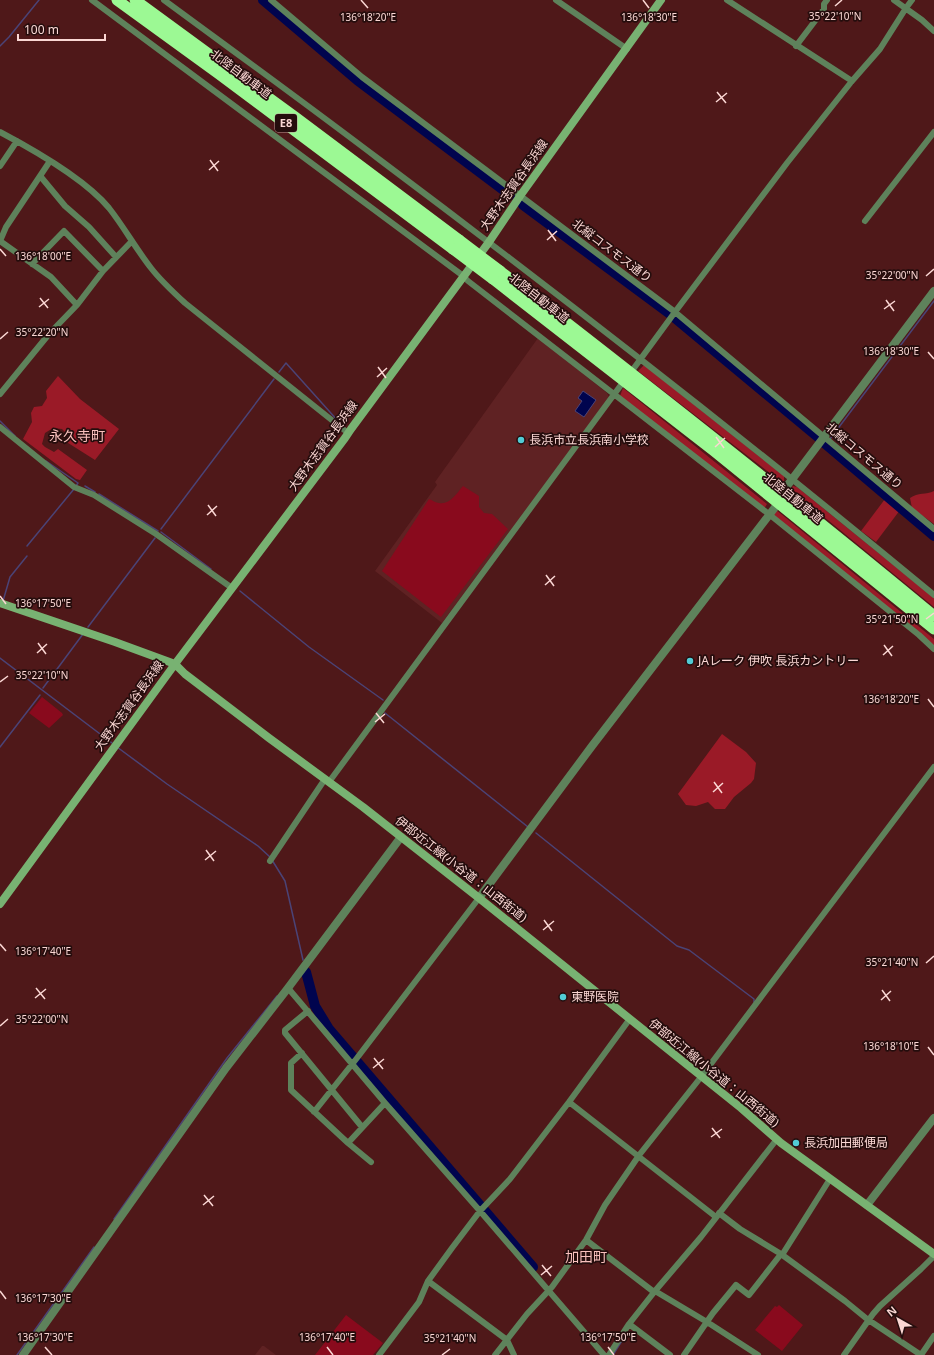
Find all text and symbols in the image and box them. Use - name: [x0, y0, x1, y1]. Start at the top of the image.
- text: 35°22'10"N: [809, 9, 861, 23]
- text: 136°18'20"E: [340, 10, 396, 24]
- text: 136°18'30"E: [621, 10, 677, 24]
- scale bar: [18, 16, 105, 42]
- text: 100 m: [24, 21, 59, 38]
- street label: 北陸自動車道: [207, 45, 275, 102]
- road number: E8: [275, 114, 297, 132]
- street label: 大野木志賀谷長浜線: [476, 136, 552, 234]
- street label: 北縦コスモス通り: [569, 215, 656, 286]
- text: 136°18'00"E: [15, 249, 71, 263]
- text: 35°22'00"N: [866, 268, 918, 282]
- street label: 北陸自動車道: [506, 269, 573, 326]
- text: 35°22'20"N: [16, 325, 68, 339]
- text: 136°18'30"E: [863, 344, 919, 358]
- street label: 大野木志賀谷長浜線: [284, 397, 361, 494]
- street label: 北縦コスモス通り: [822, 418, 907, 493]
- district label: 永久寺町: [49, 426, 105, 445]
- place label: 長浜市立長浜南小学校: [529, 431, 649, 448]
- marker: 長浜市立長浜南小学校: [516, 435, 526, 445]
- street label: 北陸自動車道: [760, 468, 827, 527]
- text: 136°17'50"E: [15, 596, 71, 610]
- text: 35°21'50"N: [866, 612, 918, 626]
- place label: JAレーク 伊吹 長浜カントリー: [697, 652, 859, 669]
- marker: JAレーク 伊吹 長浜カントリー: [685, 656, 695, 666]
- street label: 大野木志賀谷長浜線: [90, 657, 167, 754]
- text: 35°22'10"N: [16, 668, 68, 682]
- text: 136°18'20"E: [863, 692, 919, 706]
- street label: 伊部近江線(小谷道：山西街道): [392, 812, 531, 926]
- text: 136°17'40"E: [15, 944, 71, 958]
- text: 35°21'40"N: [866, 955, 918, 969]
- place label: 東野医院: [571, 988, 619, 1005]
- marker: 東野医院: [558, 992, 568, 1002]
- text: 35°22'00"N: [16, 1012, 68, 1026]
- street label: 伊部近江線(小谷道：山西街道): [646, 1015, 783, 1131]
- text: 136°18'10"E: [863, 1039, 919, 1053]
- place label: 長浜加田郵便局: [804, 1134, 888, 1151]
- marker: 長浜加田郵便局: [791, 1138, 801, 1148]
- district label: 加田町: [565, 1247, 607, 1266]
- text: 136°17'30"E: [15, 1291, 71, 1305]
- north arrow: [878, 1299, 918, 1339]
- text: N: [883, 1302, 900, 1319]
- text: 136°17'30"E: [17, 1330, 73, 1344]
- text: 136°17'40"E: [299, 1330, 355, 1344]
- text: 136°17'50"E: [580, 1330, 636, 1344]
- text: 35°21'40"N: [424, 1331, 476, 1345]

